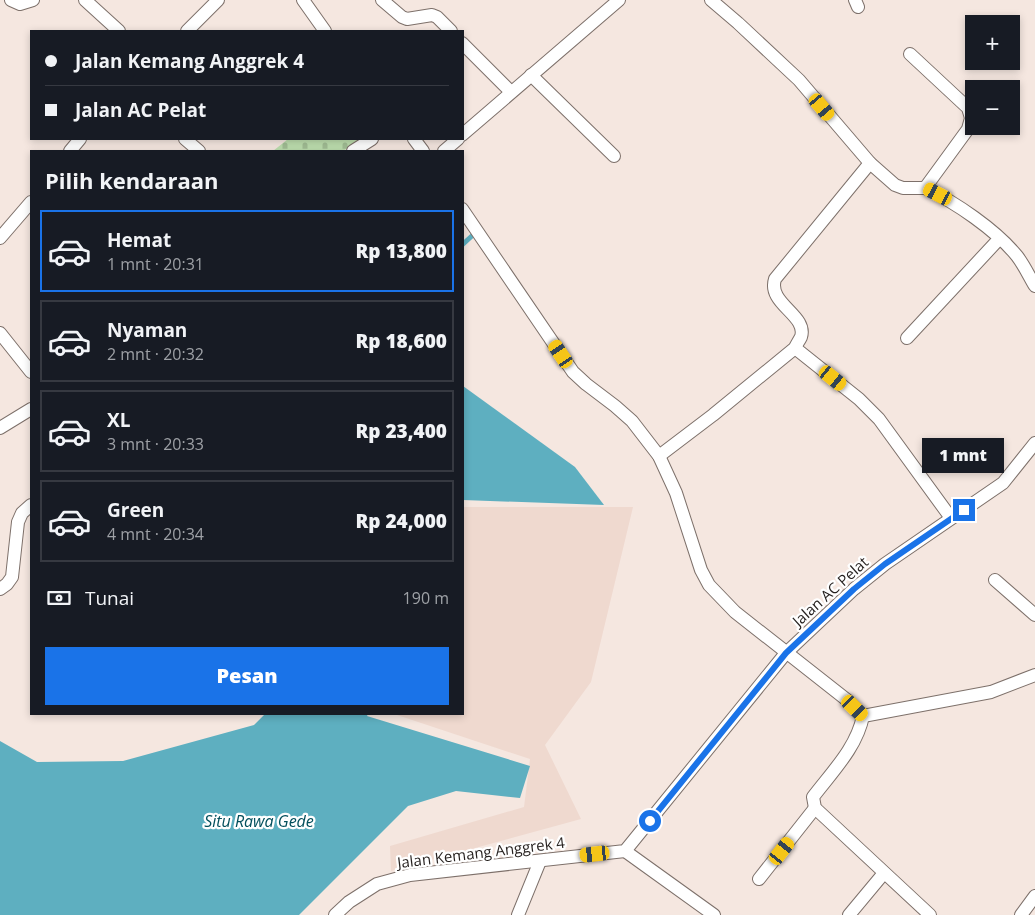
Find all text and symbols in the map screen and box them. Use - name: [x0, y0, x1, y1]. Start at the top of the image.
- map controls: [965, 15, 1020, 135]
- button: +: [965, 15, 1020, 70]
- text: Jalan Kemang Anggrek 4: [75, 48, 304, 74]
- button: −: [965, 80, 1020, 135]
- car: [806, 91, 837, 123]
- text: Jalan AC Pelat: [75, 97, 206, 123]
- text: Pilih kendaraan: [45, 165, 218, 195]
- car: [921, 181, 954, 207]
- text: Hemat: [107, 227, 171, 253]
- icon: car: [47, 229, 92, 274]
- text: Rp 13,800: [355, 238, 447, 264]
- text: 1 mnt · 20:31: [107, 253, 204, 275]
- text: Nyaman: [107, 317, 187, 343]
- icon: car: [47, 319, 92, 364]
- text: Rp 18,600: [355, 328, 447, 354]
- car: [546, 337, 575, 371]
- text: 2 mnt · 20:32: [107, 343, 204, 365]
- car: [816, 363, 849, 393]
- text: XL: [107, 407, 130, 433]
- icon: car: [47, 409, 92, 454]
- text: Rp 23,400: [355, 418, 447, 444]
- text: 3 mnt · 20:33: [107, 433, 204, 455]
- callout: 1 mnt: [923, 438, 1005, 472]
- text: 1 mnt: [939, 444, 987, 466]
- text: Green: [107, 497, 164, 523]
- icon: car: [47, 499, 92, 544]
- route end: [953, 499, 975, 521]
- text: Rp 24,000: [355, 508, 447, 534]
- text: 4 mnt · 20:34: [107, 523, 204, 545]
- street label: Jalan AC Pelat: [786, 552, 872, 632]
- icon: cash: [45, 584, 73, 612]
- text: Tunai: [85, 585, 134, 611]
- text: 190 m: [403, 587, 449, 609]
- button: Pesan: [45, 647, 449, 705]
- car: [838, 692, 871, 724]
- water label: Situ Rawa Gede: [204, 810, 314, 832]
- route start: [639, 810, 661, 832]
- street label: Jalan Kemang Anggrek 4: [394, 832, 566, 872]
- car: [766, 835, 797, 867]
- car: [579, 845, 610, 863]

